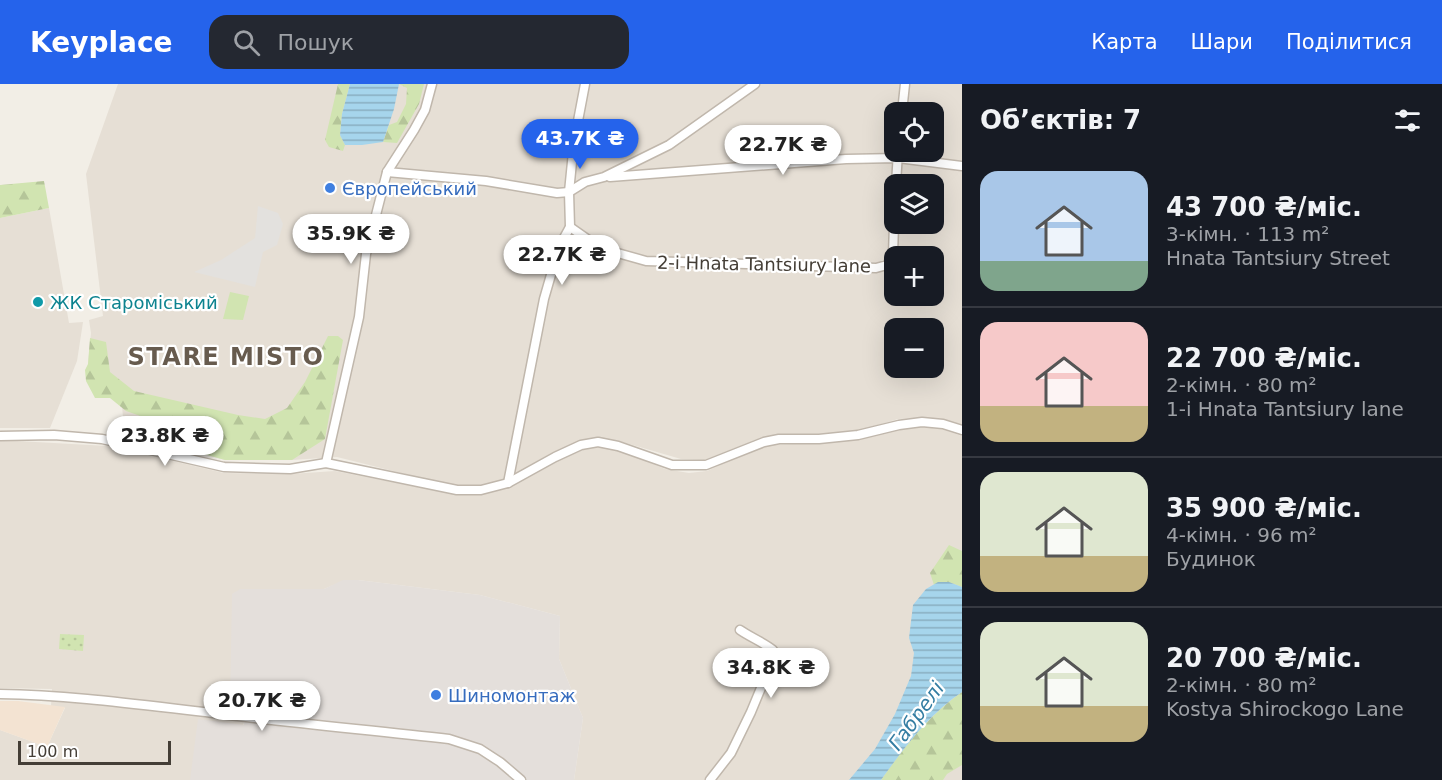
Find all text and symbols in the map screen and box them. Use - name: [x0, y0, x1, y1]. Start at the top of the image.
- search box: [209, 15, 629, 69]
- text: Keyplace: [30, 26, 173, 59]
- icon: search: [230, 26, 263, 59]
- text: Пошук: [278, 30, 354, 55]
- text: Карта: [1091, 30, 1158, 54]
- text: Шари: [1191, 30, 1253, 54]
- text: Поділитися: [1286, 30, 1412, 54]
- map controls: [884, 102, 944, 378]
- button: locate: [884, 102, 944, 162]
- icon: filters: [1391, 104, 1424, 137]
- text: Об’єктів: 7: [980, 105, 1141, 135]
- pin: 43.7K ₴: [525, 119, 635, 170]
- pin: 22.7K ₴: [728, 125, 838, 176]
- text: 43.7K ₴: [536, 126, 625, 150]
- text: 22.7K ₴: [739, 132, 828, 156]
- button: layers: [884, 174, 944, 234]
- place label: Європейський: [342, 178, 477, 199]
- marker: Європейський: [323, 181, 337, 195]
- text: 43 700 ₴/міс.: [1166, 192, 1362, 222]
- icon: home: [1028, 195, 1100, 267]
- pin: 35.9K ₴: [296, 214, 406, 265]
- text: 35.9K ₴: [307, 221, 396, 245]
- text: 3-кімн. · 113 m²: [1166, 222, 1329, 246]
- pin: 22.7K ₴: [507, 235, 617, 286]
- text: 22.7K ₴: [518, 242, 607, 266]
- button: +: [884, 246, 944, 306]
- text: Hnata Tantsiury Street: [1166, 246, 1390, 270]
- street label: 2-i Hnata Tantsiury lane: [657, 252, 871, 276]
- place label: ЖК Староміський: [50, 292, 218, 313]
- marker: ЖК Староміський: [31, 295, 45, 309]
- button: −: [884, 318, 944, 378]
- district label: STARE MISTO: [128, 343, 324, 371]
- text: 22 700 ₴/міс.: [1166, 343, 1362, 373]
- icon: home: [1028, 346, 1100, 418]
- text: 2-кімн. · 80 m²: [1166, 373, 1316, 397]
- text: 1-i Hnata Tantsiury lane: [1166, 397, 1404, 421]
- pin: 23.8K ₴: [110, 416, 220, 467]
- text: 23.8K ₴: [121, 423, 210, 447]
- text: 35 900 ₴/міс.: [1166, 493, 1362, 523]
- icon: home: [1028, 496, 1100, 568]
- text: 4-кімн. · 96 m²: [1166, 523, 1316, 547]
- text: Будинок: [1166, 547, 1256, 571]
- text: 20 700 ₴/міс.: [1166, 643, 1362, 673]
- icon: home: [1028, 646, 1100, 718]
- pin: 34.8K ₴: [716, 648, 826, 699]
- text: 34.8K ₴: [727, 655, 816, 679]
- text: 2-кімн. · 80 m²: [1166, 673, 1316, 697]
- water label: Габрелі: [883, 677, 949, 755]
- pin: 20.7K ₴: [207, 681, 317, 732]
- place label: Шиномонтаж: [448, 685, 576, 706]
- text: 20.7K ₴: [218, 688, 307, 712]
- marker: Шиномонтаж: [429, 688, 443, 702]
- text: Kostya Shirockogo Lane: [1166, 697, 1404, 721]
- scale bar: [18, 738, 171, 766]
- text: 100 m: [27, 742, 78, 761]

